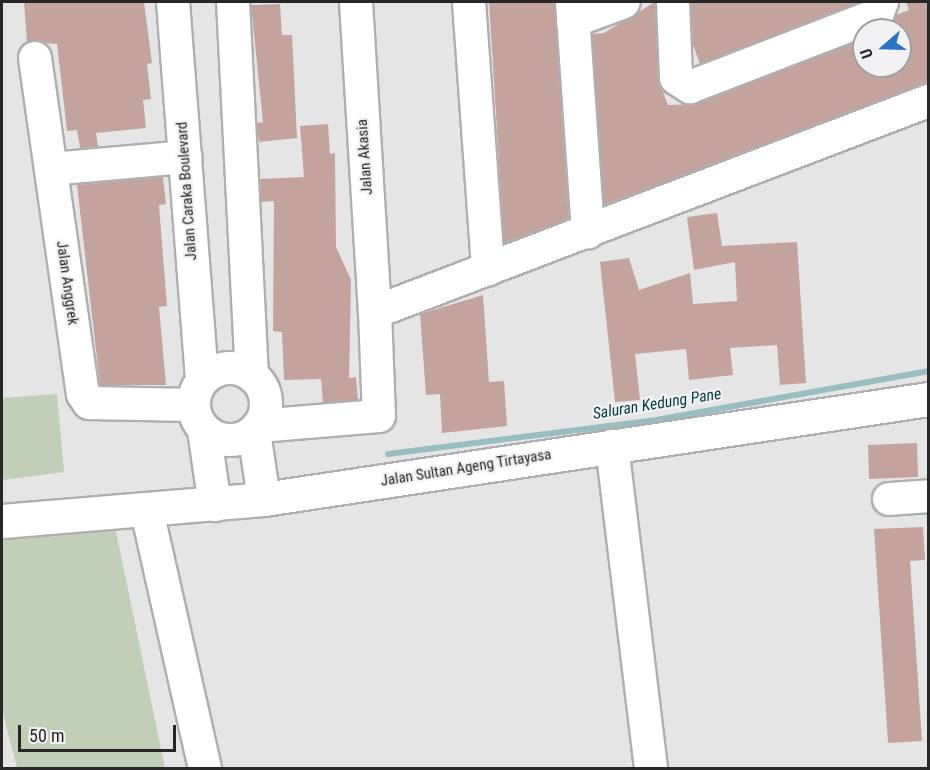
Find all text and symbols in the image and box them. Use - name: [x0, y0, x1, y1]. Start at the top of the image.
- north arrow: [852, 18, 912, 78]
- text: U: [856, 46, 877, 61]
- street label: Jalan Akasia: [353, 119, 377, 195]
- street label: Jalan Caraka Boulevard: [173, 121, 201, 261]
- street label: Jalan Anggrek: [52, 240, 82, 326]
- water label: Saluran Kedung Pane: [591, 384, 723, 424]
- street label: Jalan Sultan Ageng Tirtayasa: [379, 446, 553, 490]
- scale bar: [21, 713, 178, 751]
- text: 50 m: [29, 725, 64, 746]

